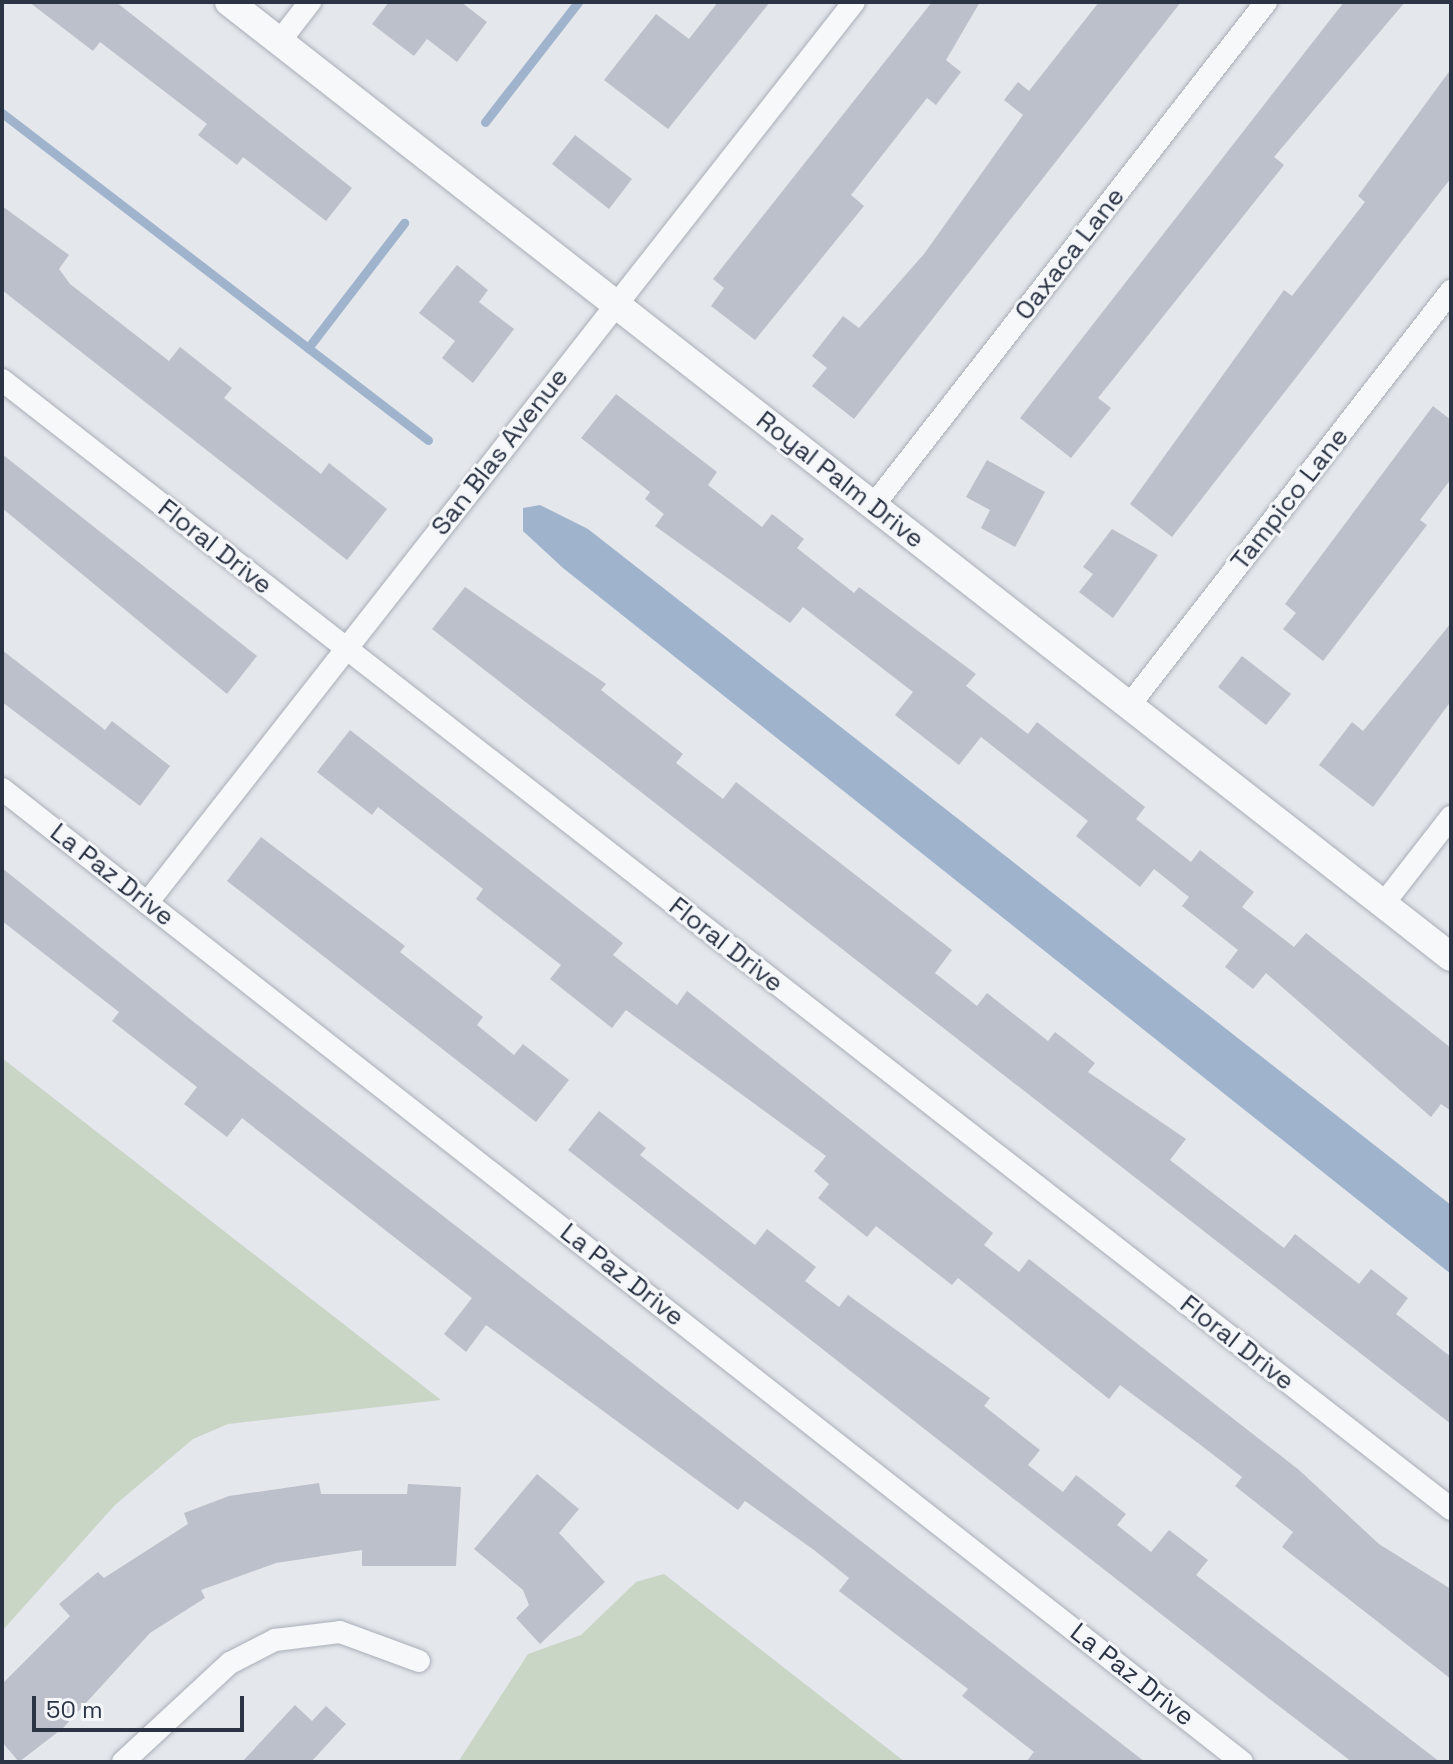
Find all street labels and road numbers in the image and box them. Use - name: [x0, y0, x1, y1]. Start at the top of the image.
- street label: Oaxaca Lane: [1009, 181, 1131, 327]
- street label: San Blas Avenue: [425, 362, 575, 542]
- street label: Royal Palm Drive: [750, 405, 930, 555]
- street label: Tampico Lane: [1225, 422, 1355, 576]
- street label: Floral Drive: [152, 493, 278, 601]
- street label: La Paz Drive: [44, 817, 180, 933]
- street label: Floral Drive: [663, 891, 789, 999]
- street label: La Paz Drive: [554, 1217, 690, 1333]
- street label: Floral Drive: [1174, 1289, 1300, 1397]
- street label: La Paz Drive: [1064, 1617, 1200, 1733]

